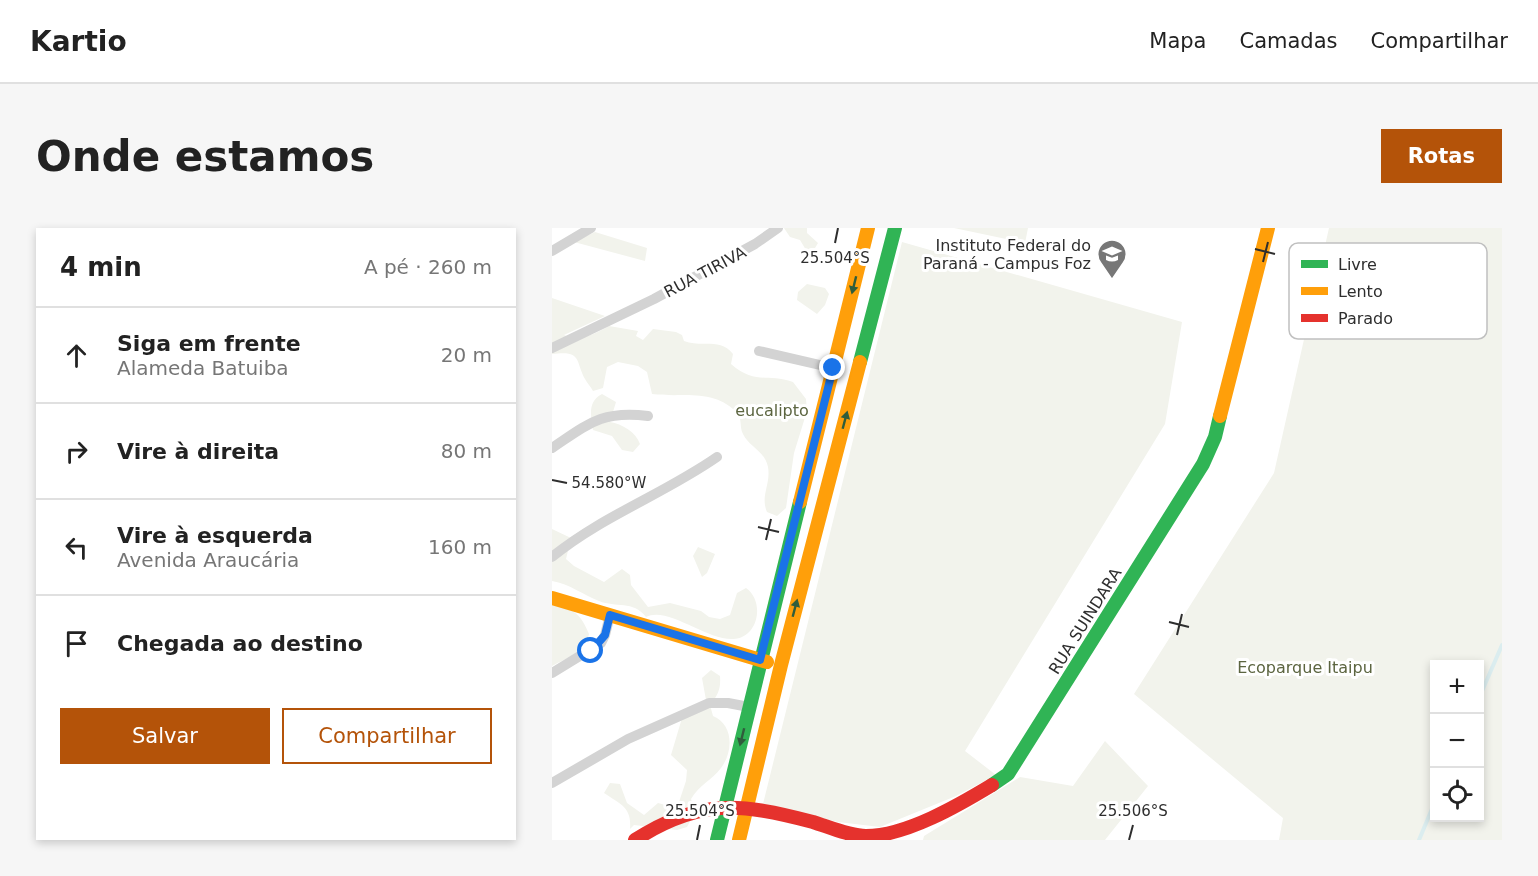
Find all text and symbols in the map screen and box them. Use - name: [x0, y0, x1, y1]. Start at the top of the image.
- text: Kartio: [30, 25, 127, 58]
- text: Mapa: [1149, 29, 1206, 53]
- text: Camadas: [1239, 29, 1337, 53]
- text: Compartilhar: [1370, 29, 1508, 53]
- button: Rotas: [1381, 129, 1502, 183]
- text: Onde estamos: [36, 132, 374, 181]
- place label: Instituto Federal do Paraná - Campus Foz: [923, 236, 1091, 273]
- school or university icon: Instituto Federal do Paraná - Campus Foz: [1096, 238, 1128, 280]
- street label: RUA TIRIVA: [661, 242, 749, 302]
- legend: [1289, 243, 1487, 339]
- text: 25.504°S: [800, 249, 870, 267]
- text: 4 min: [60, 252, 142, 282]
- text: A pé · 260 m: [364, 255, 492, 279]
- text: Livre: [1338, 255, 1377, 274]
- one-way arrow: [848, 276, 858, 294]
- text: Lento: [1338, 282, 1383, 301]
- text: Parado: [1338, 309, 1393, 328]
- text: Siga em frente: [117, 331, 301, 356]
- icon: ahead: [60, 339, 93, 372]
- text: 20 m: [441, 343, 492, 367]
- route end: [819, 354, 845, 380]
- text: Alameda Batuiba: [117, 356, 289, 380]
- park label: eucalipto: [735, 401, 809, 420]
- one-way arrow: [840, 410, 850, 429]
- icon: right: [60, 435, 93, 468]
- text: Vire à direita: [117, 439, 279, 464]
- text: 80 m: [441, 439, 492, 463]
- text: 54.580°W: [572, 474, 647, 492]
- text: Vire à esquerda: [117, 523, 313, 548]
- icon: left: [60, 531, 93, 564]
- text: 160 m: [428, 535, 492, 559]
- text: Avenida Araucária: [117, 548, 299, 572]
- street label: RUA SUINDARA: [1045, 564, 1125, 678]
- one-way arrow: [791, 599, 801, 617]
- icon: arrive: [60, 627, 93, 660]
- text: Chegada ao destino: [117, 631, 363, 656]
- route start: [577, 637, 603, 663]
- park label: Ecoparque Itaipu: [1237, 658, 1373, 677]
- map controls: [1430, 660, 1484, 822]
- button: +: [1430, 660, 1484, 714]
- button: Salvar: [60, 708, 270, 764]
- button: Compartilhar: [282, 708, 492, 764]
- button: −: [1430, 714, 1484, 768]
- one-way arrow: [736, 728, 746, 747]
- button: locate: [1430, 768, 1484, 822]
- text: 25.504°S: [665, 802, 735, 820]
- text: 25.506°S: [1098, 802, 1168, 820]

